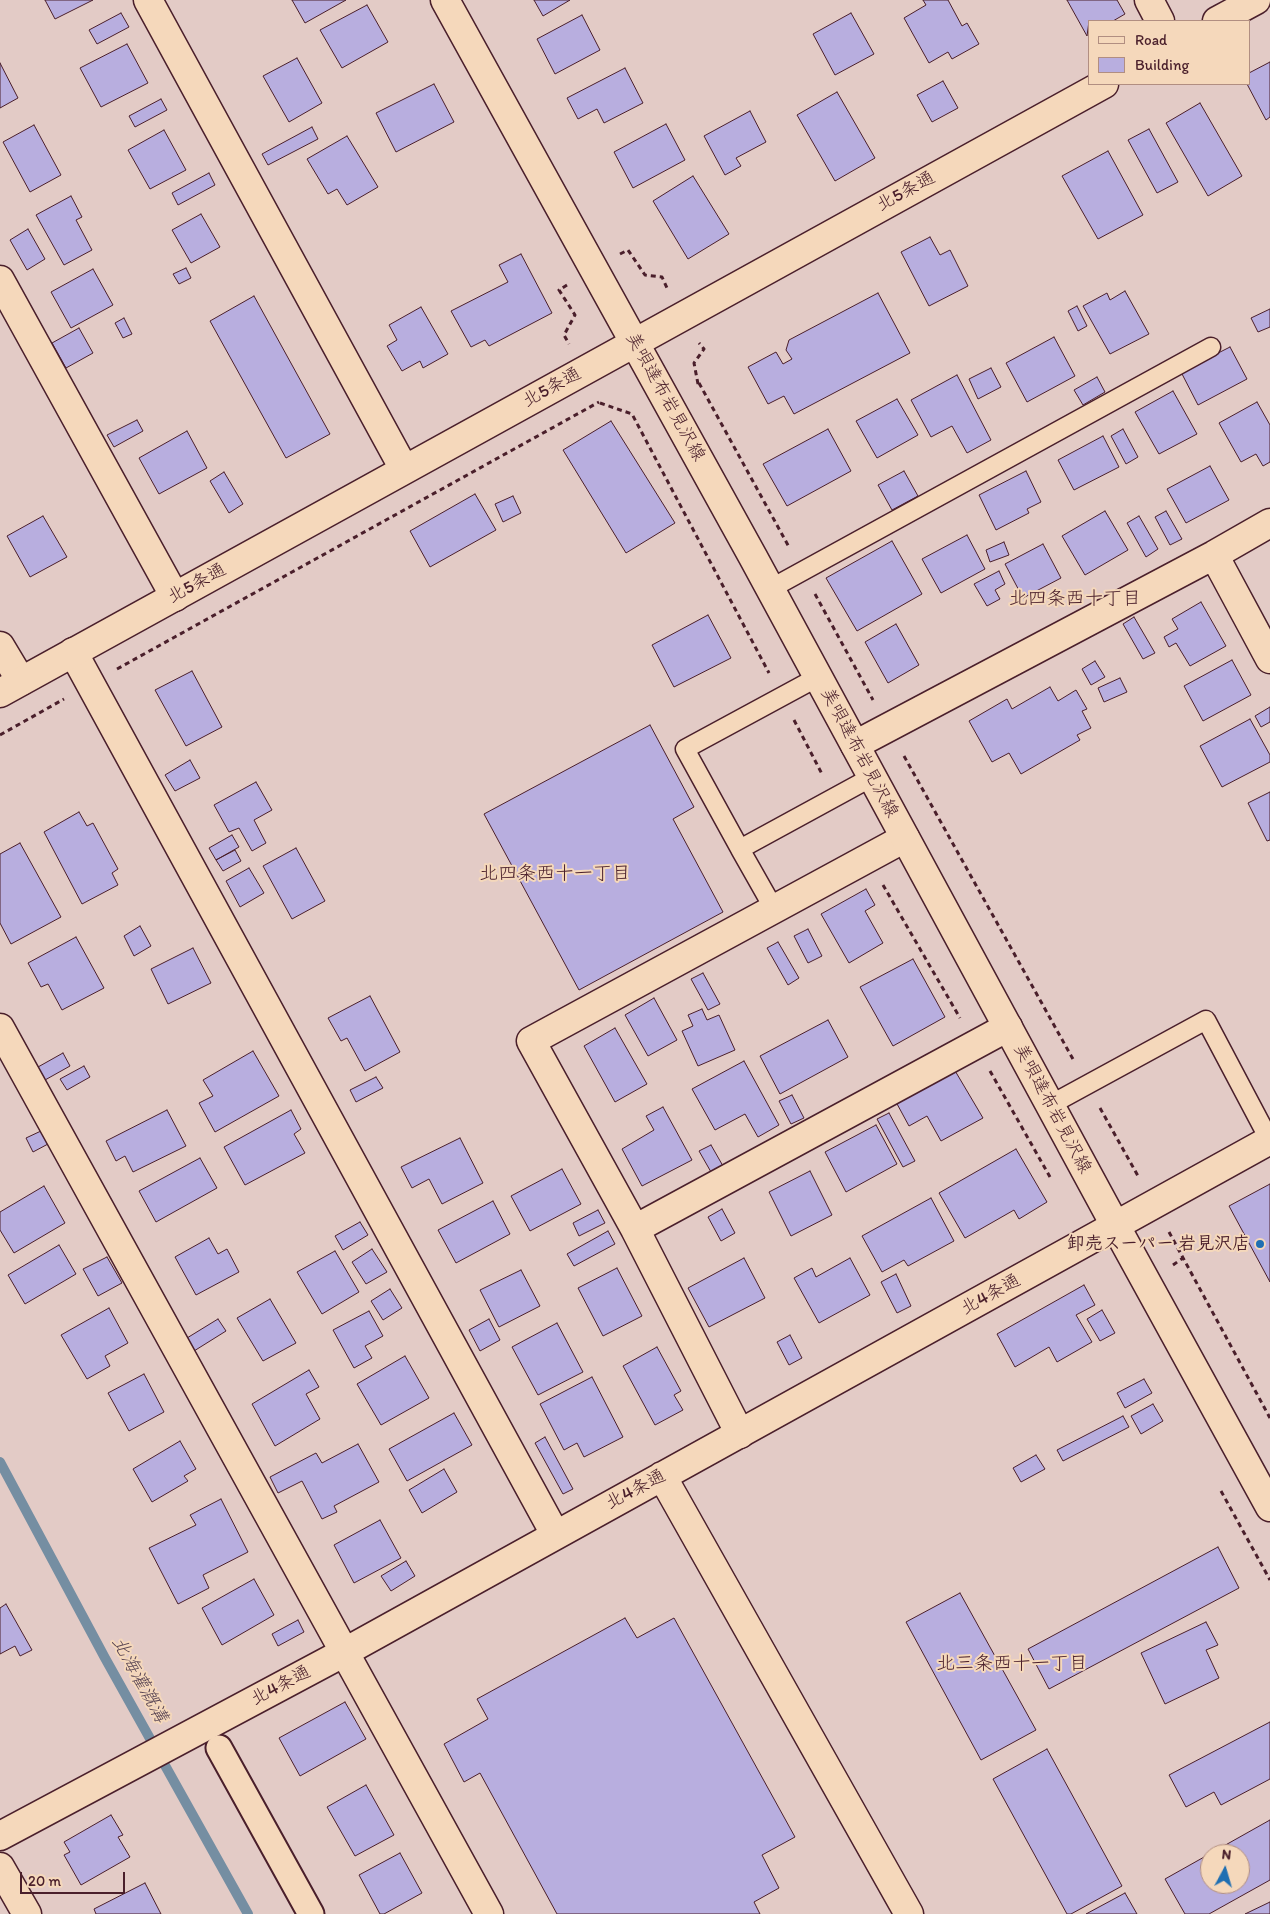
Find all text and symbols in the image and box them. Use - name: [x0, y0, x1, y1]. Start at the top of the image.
- legend: [1088, 20, 1250, 85]
- text: Road: [1135, 31, 1167, 49]
- text: Building: [1135, 56, 1189, 74]
- street label: 北5条通: [873, 167, 939, 217]
- street label: 美唄達布岩見沢線: [621, 329, 709, 465]
- street label: 北5条通: [519, 363, 585, 413]
- street label: 北5条通: [164, 559, 230, 609]
- district label: 北四条西十丁目: [1009, 588, 1141, 610]
- street label: 美唄達布岩見沢線: [816, 684, 902, 822]
- district label: 北四条西十一丁目: [479, 863, 631, 885]
- street label: 美唄達布岩見沢線: [1009, 1040, 1095, 1178]
- place label: 卸売スーパー 岩見沢店: [1067, 1233, 1250, 1255]
- marker: 卸売スーパー 岩見沢店: [1254, 1238, 1266, 1250]
- street label: 北4条通: [957, 1270, 1025, 1320]
- street label: 北4条通: [602, 1465, 670, 1515]
- water label: 北海灌漑溝: [106, 1633, 172, 1727]
- district label: 北三条西十一丁目: [936, 1653, 1088, 1675]
- street label: 北4条通: [247, 1661, 315, 1711]
- north arrow: [1200, 1844, 1250, 1894]
- text: N: [1221, 1846, 1232, 1864]
- scale bar: [22, 1862, 128, 1894]
- text: 20 m: [28, 1872, 61, 1890]

